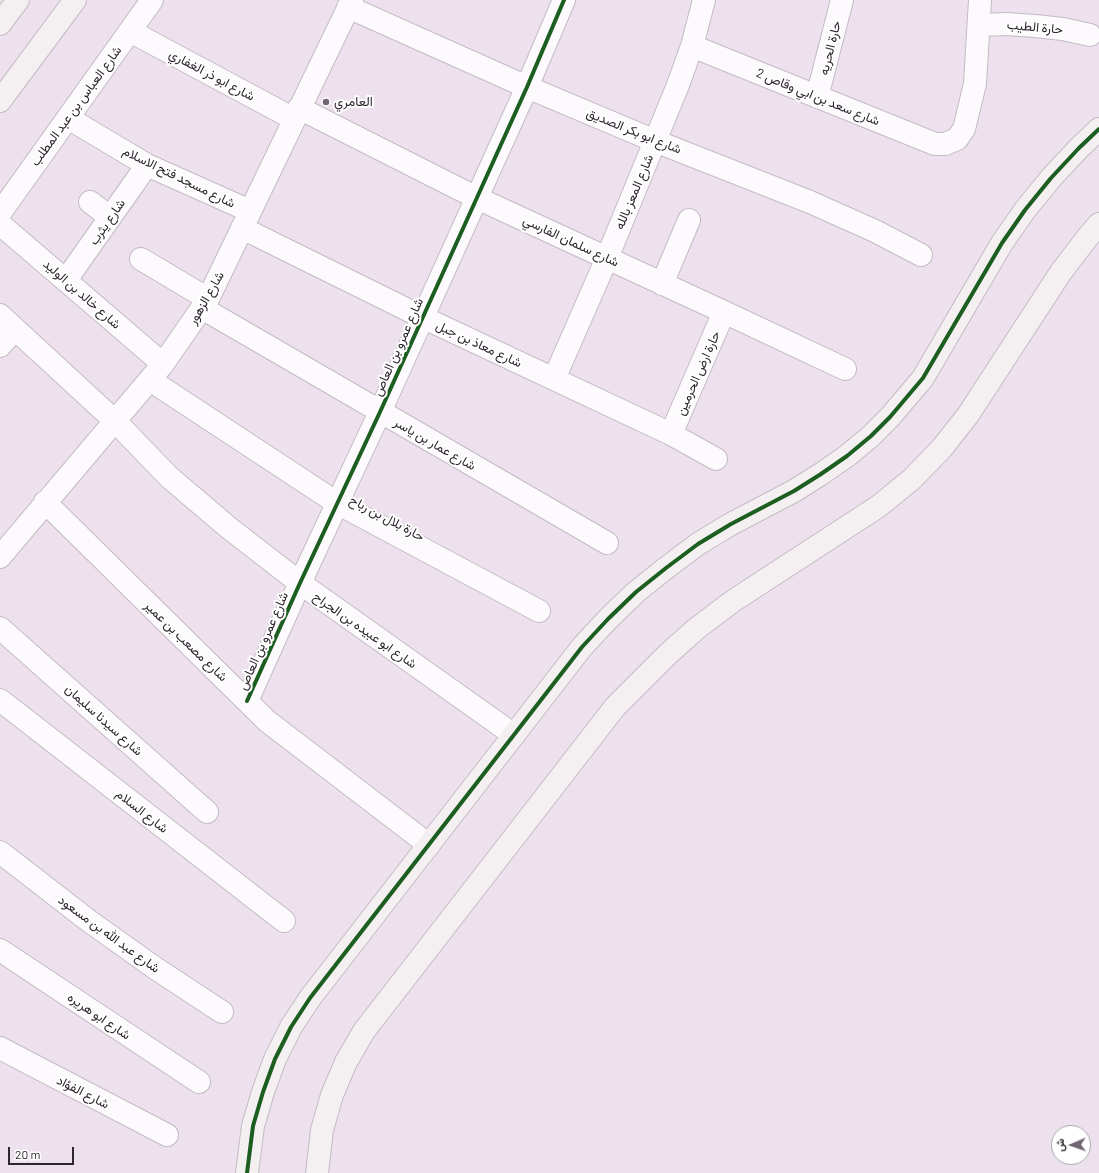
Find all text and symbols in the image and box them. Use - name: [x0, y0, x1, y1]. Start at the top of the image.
- street label: حارة الطيب: [1006, 17, 1064, 37]
- street label: حارة الحريه: [816, 19, 844, 77]
- street label: شارع العباس بن عبد المطلب: [27, 43, 125, 169]
- street label: شارع ابو ذر الغفاري: [166, 46, 258, 104]
- street label: شارع سعد بن ابي وقاص 2: [754, 65, 882, 129]
- place label: العامري: [334, 94, 373, 110]
- marker: العامري: [321, 97, 331, 107]
- street label: شارع ابو بكر الصديق: [584, 105, 684, 157]
- street label: شارع مسجد فتح الاسلام: [120, 143, 238, 211]
- street label: شارع المعز بالله: [611, 152, 657, 232]
- street label: شارع يثرب: [85, 196, 129, 248]
- street label: شارع سلمان الفارسي: [521, 212, 621, 270]
- street label: شارع خالد بن الوليد: [40, 256, 124, 332]
- street label: شارع الزهور: [185, 269, 227, 327]
- street label: شارع عمرو بن العاص: [369, 295, 427, 399]
- street label: شارع معاذ بن جبل: [434, 317, 524, 371]
- street label: حارة ارض الحرمين: [672, 328, 724, 418]
- street label: شارع عمار بن ياسر: [391, 414, 479, 474]
- street label: حارة بلال بن رباح: [347, 492, 427, 544]
- street label: شارع ابو عبيده بن الجراح: [310, 588, 420, 672]
- street label: شارع عمرو بن العاص: [234, 589, 292, 693]
- street label: شارع مصعب بن عمير: [141, 597, 231, 685]
- street label: شارع سيدنا سليمان: [62, 681, 146, 759]
- street label: شارع السلام: [113, 786, 171, 836]
- street label: شارع عبد الله بن مسعود: [55, 892, 163, 976]
- street label: شارع ابو هريره: [65, 989, 133, 1043]
- street label: شارع الفؤاد: [54, 1072, 112, 1112]
- north arrow: [1051, 1125, 1091, 1165]
- scale bar: [10, 1139, 76, 1165]
- text: ش: [1053, 1139, 1066, 1152]
- text: 20 m: [15, 1147, 41, 1161]

